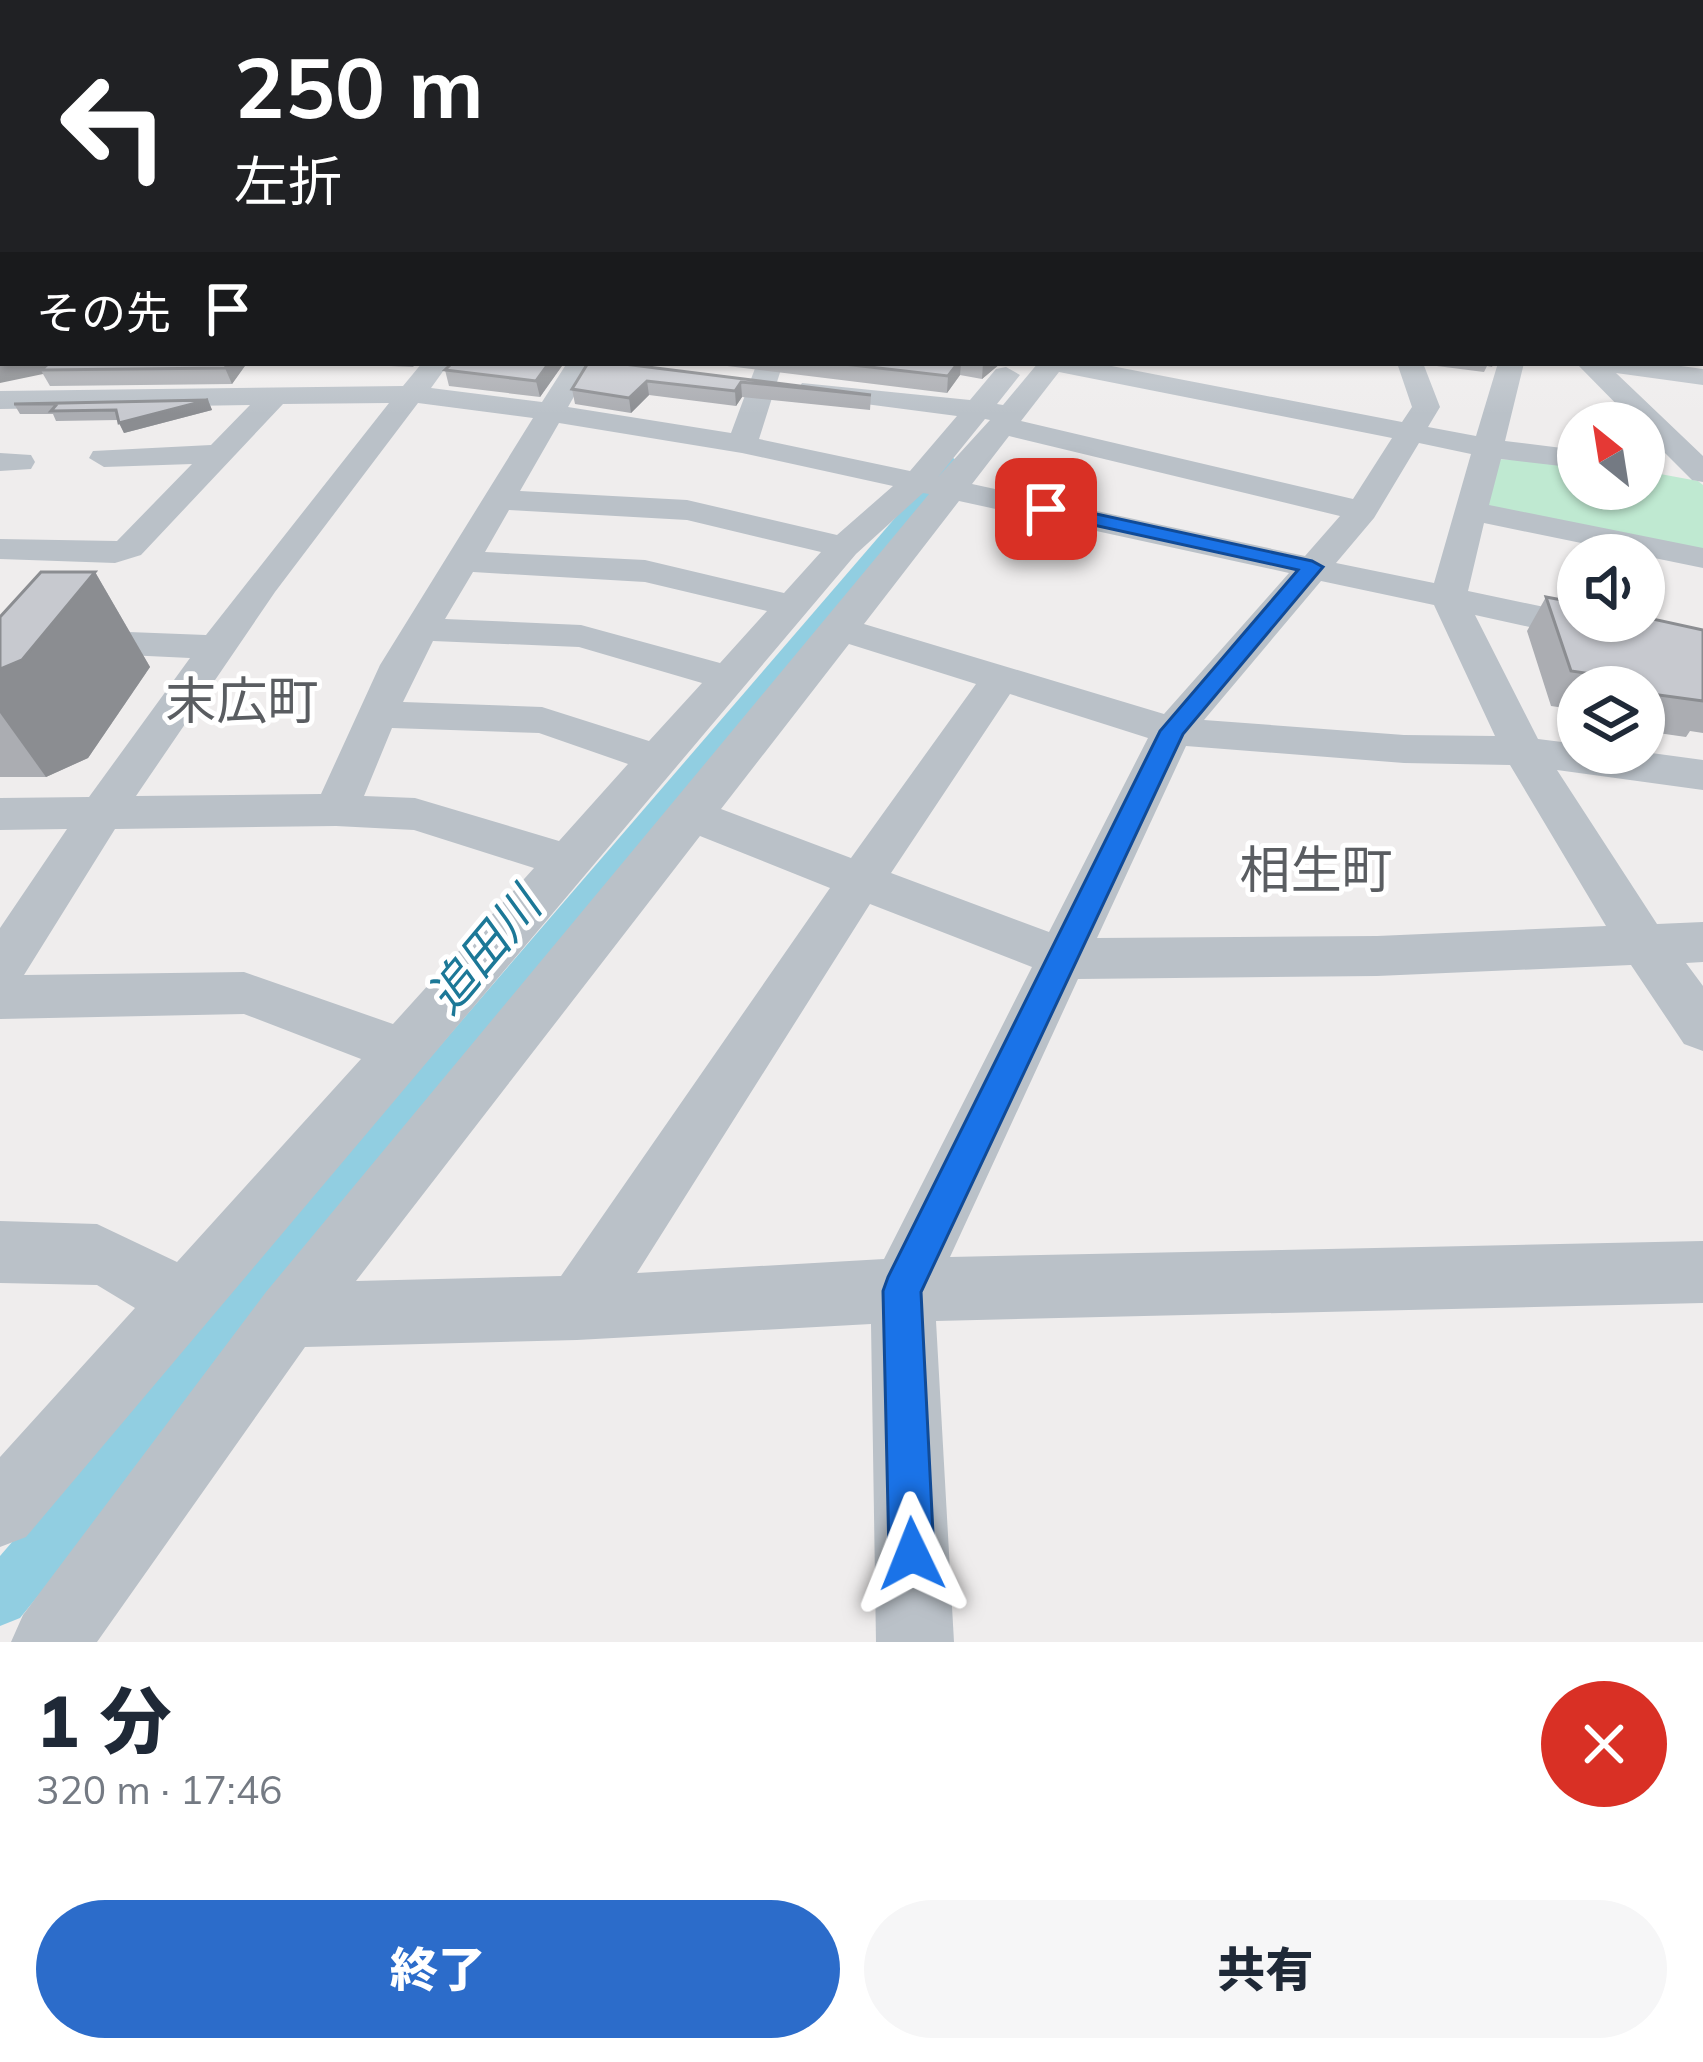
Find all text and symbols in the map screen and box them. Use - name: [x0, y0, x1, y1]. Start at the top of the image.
- text: 250 m: [234, 34, 484, 139]
- icon: left: [36, 48, 192, 204]
- text: 左折: [234, 147, 342, 215]
- icon: arrive: [195, 276, 261, 342]
- text: その先: [36, 284, 171, 340]
- north arrow: [1557, 402, 1665, 510]
- map controls: [1557, 402, 1665, 774]
- pin: [995, 458, 1097, 560]
- icon: arrive: [1013, 476, 1079, 542]
- button: sound: [1557, 534, 1665, 642]
- button: layers: [1557, 666, 1665, 774]
- district label: 末広町: [165, 668, 319, 732]
- district label: 相生町: [1239, 837, 1393, 901]
- water label: 追田川: [414, 872, 555, 1024]
- position arrow: [849, 1491, 975, 1617]
- text: 1 分: [36, 1675, 172, 1765]
- button: close: [1541, 1681, 1667, 1807]
- text: 320 m · 17:46: [36, 1765, 282, 1814]
- button: 終了: [36, 1900, 840, 2038]
- button: 共有: [864, 1900, 1667, 2038]

